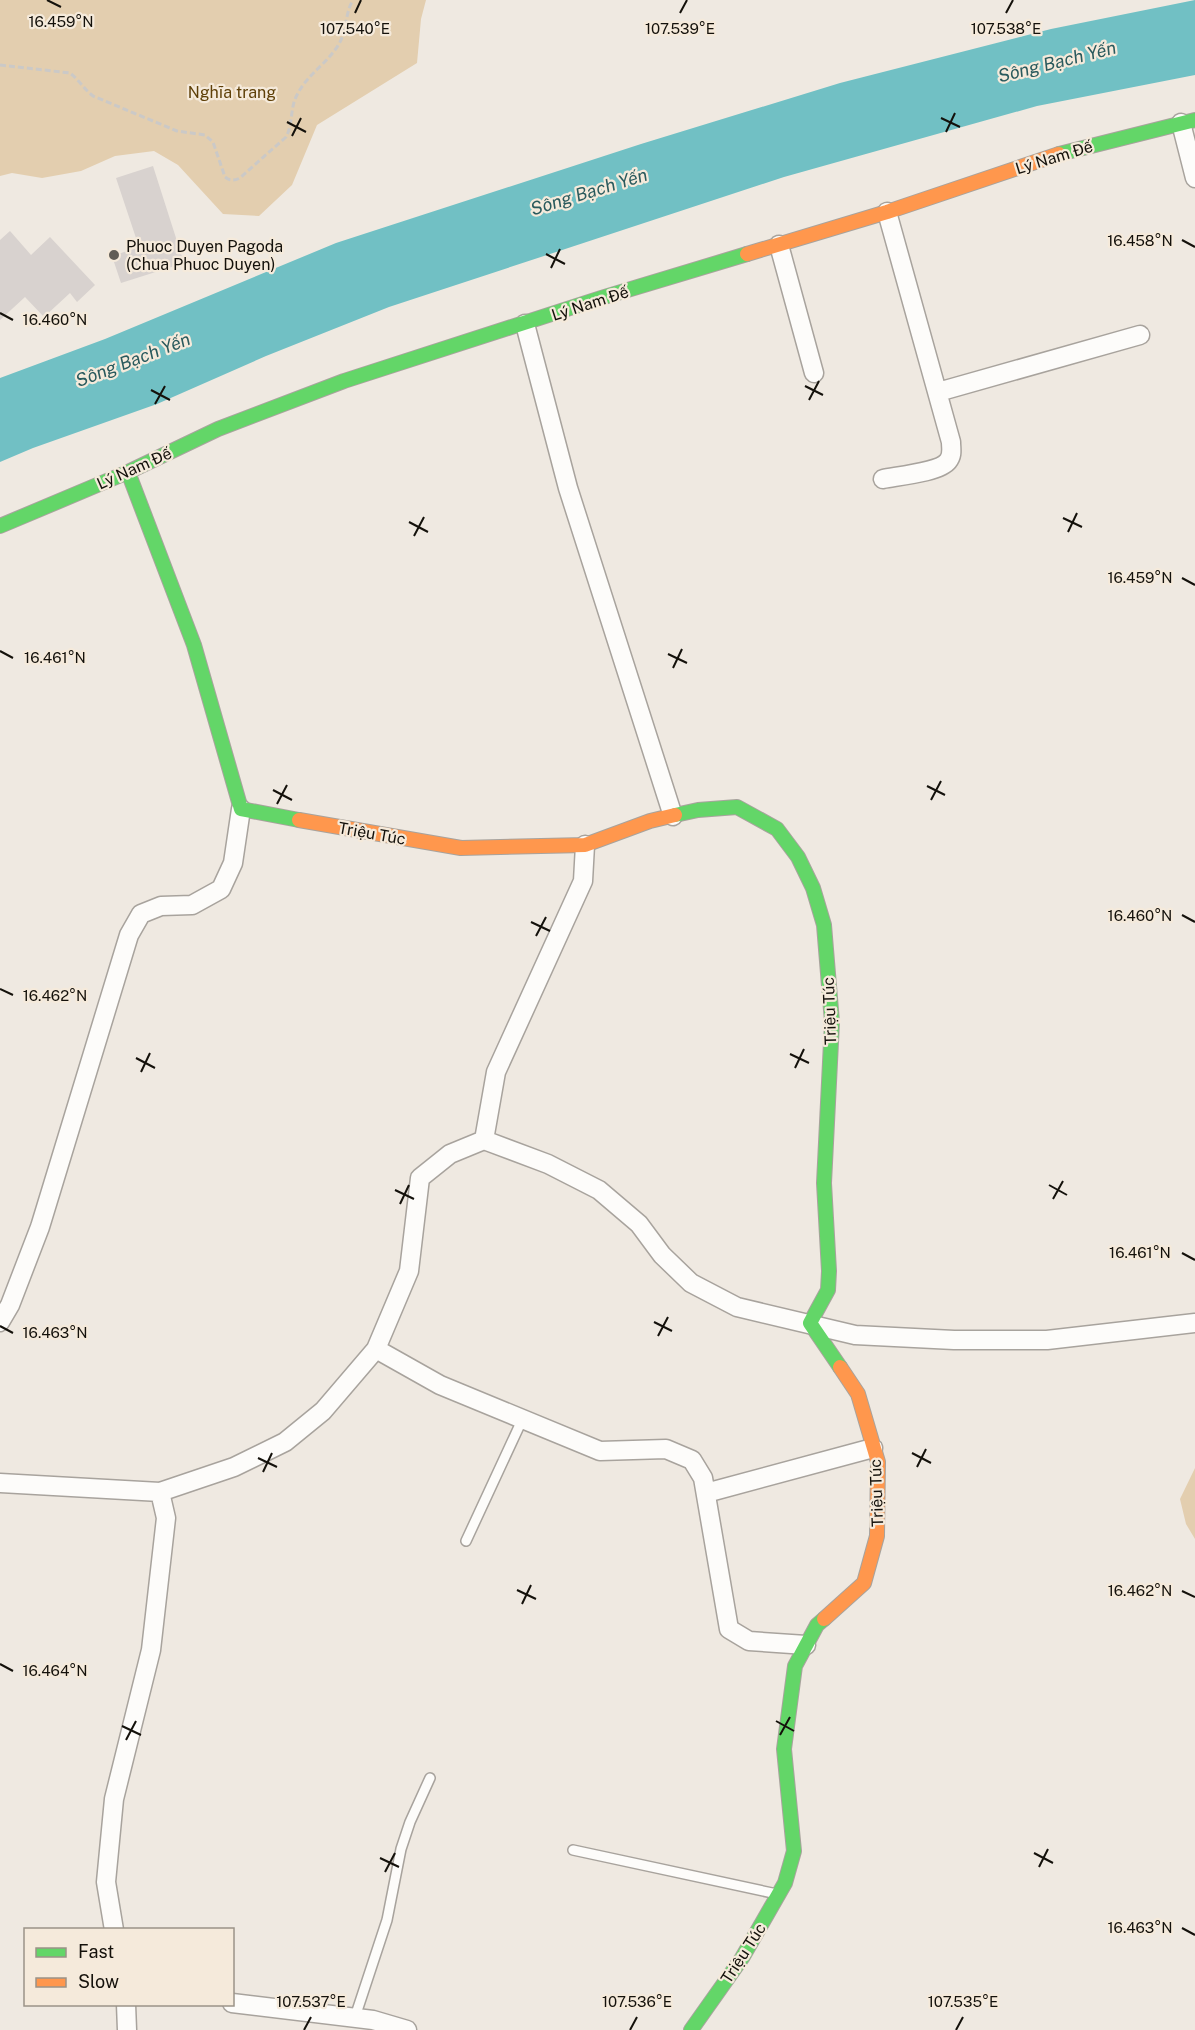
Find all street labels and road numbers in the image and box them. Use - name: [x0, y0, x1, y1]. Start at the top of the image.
- street label: Lý Nam Đế: [1013, 137, 1095, 178]
- street label: Lý Nam Đế: [549, 282, 631, 325]
- street label: Lý Nam Đế: [94, 444, 175, 493]
- street label: Triệu Túc: [337, 818, 407, 849]
- street label: Triệu Túc: [819, 977, 840, 1045]
- street label: Triệu Túc: [866, 1459, 887, 1527]
- street label: Triệu Túc: [717, 1920, 770, 1987]

